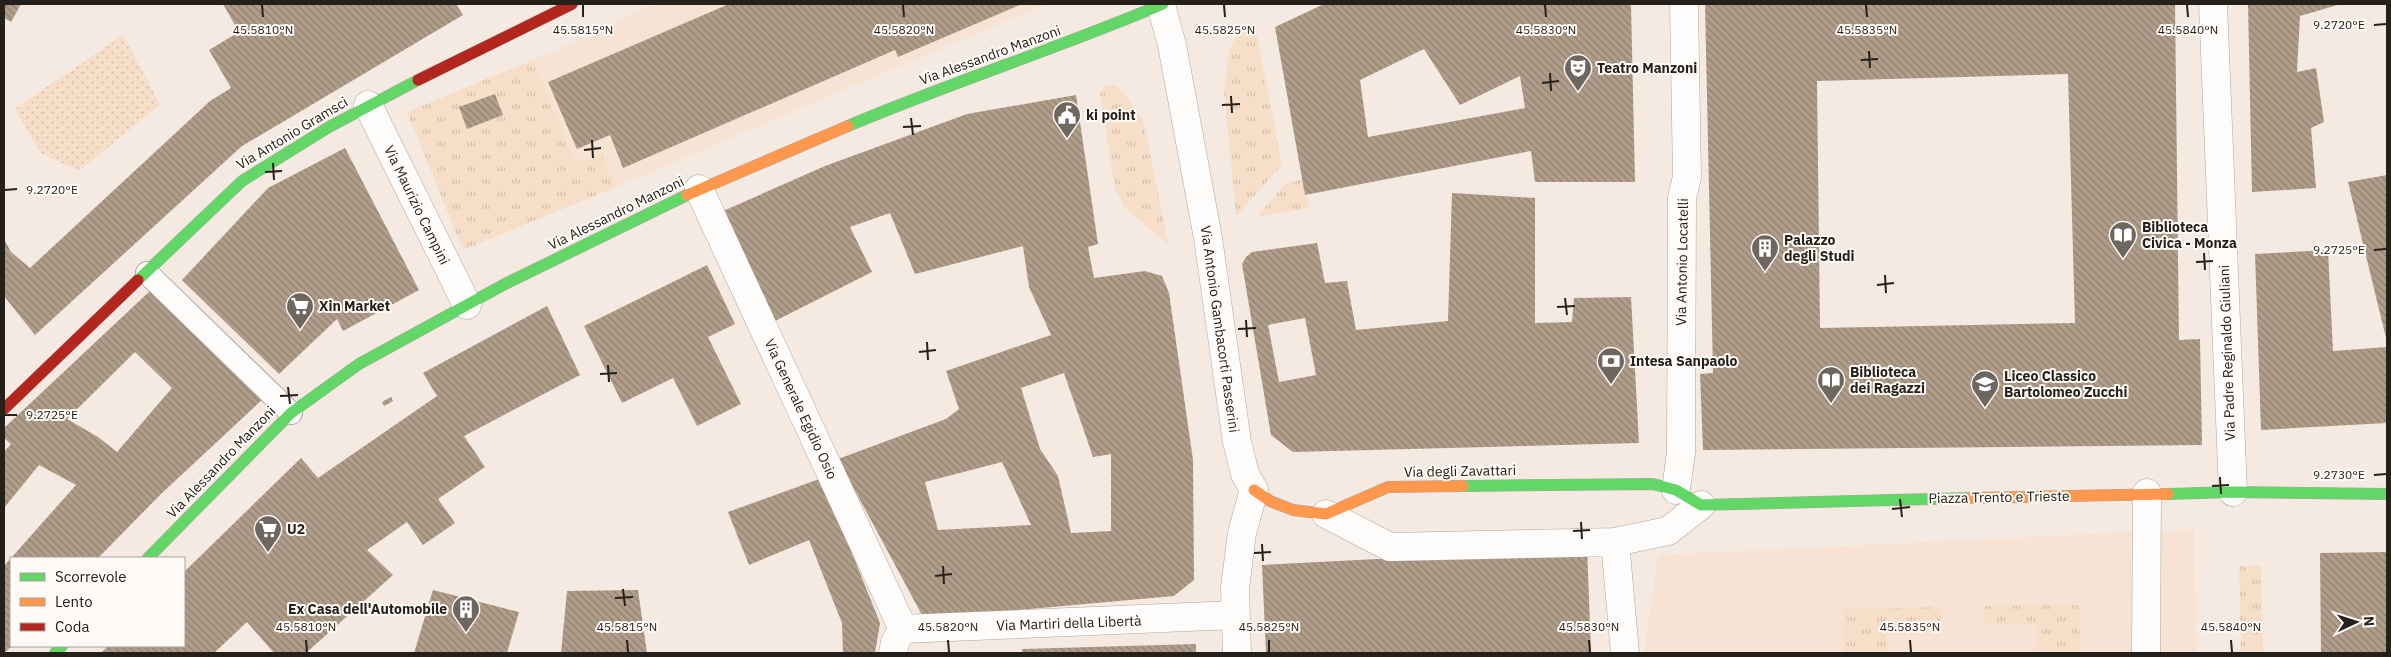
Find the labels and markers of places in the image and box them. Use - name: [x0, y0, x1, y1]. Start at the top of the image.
- theatre icon: Teatro Manzoni: [1563, 53, 1593, 92]
- place label: Teatro Manzoni: [1597, 59, 1697, 77]
- public building icon: ki point: [1052, 100, 1082, 139]
- place label: ki point: [1086, 106, 1136, 124]
- place label: Biblioteca Civica - Monza: [2142, 218, 2237, 252]
- library icon: Biblioteca Civica - Monza: [2108, 220, 2138, 259]
- place label: Palazzo degli Studi: [1784, 231, 1855, 265]
- building icon: Palazzo degli Studi: [1750, 233, 1780, 272]
- supermarket icon: Xin Market: [285, 291, 315, 330]
- place label: Xin Market: [319, 297, 390, 315]
- bank icon: Intesa Sanpaolo: [1596, 346, 1626, 385]
- place label: Intesa Sanpaolo: [1630, 352, 1738, 370]
- place label: Biblioteca dei Ragazzi: [1850, 363, 1925, 397]
- library icon: Biblioteca dei Ragazzi: [1816, 365, 1846, 404]
- place label: Liceo Classico Bartolomeo Zucchi: [2004, 367, 2127, 401]
- school or university icon: Liceo Classico Bartolomeo Zucchi: [1970, 369, 2000, 408]
- supermarket icon: U2: [253, 514, 283, 553]
- place label: U2: [287, 520, 305, 538]
- building icon: Ex Casa dell'Automobile: [451, 594, 481, 633]
- place label: Ex Casa dell'Automobile: [288, 600, 447, 618]

